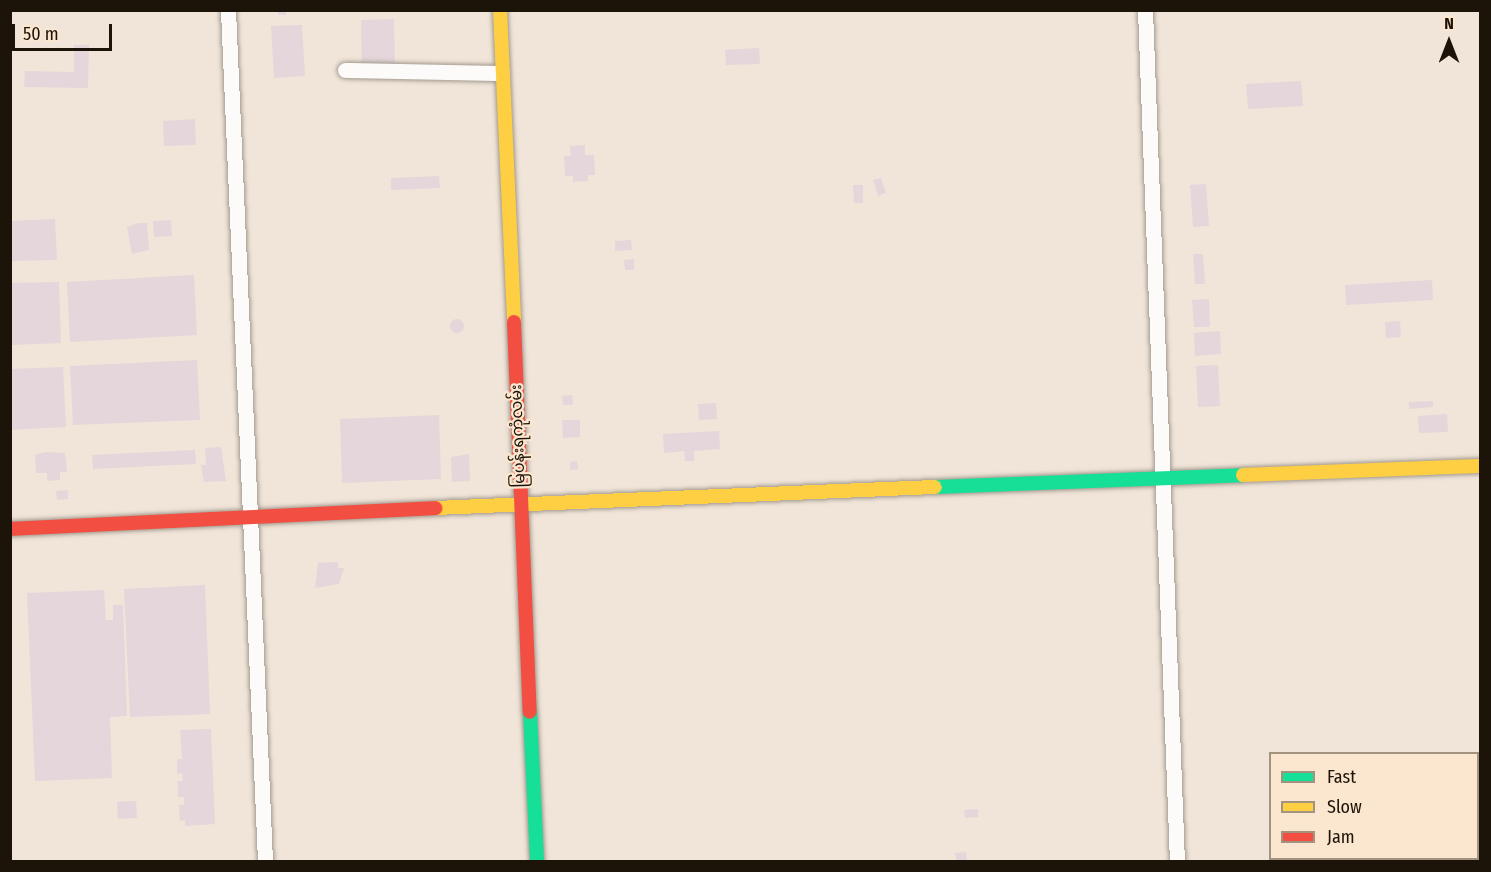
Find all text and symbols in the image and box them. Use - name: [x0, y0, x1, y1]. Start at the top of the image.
- scale bar: [15, 12, 116, 50]
- north arrow: [1419, 12, 1479, 72]
- text: N: [1444, 14, 1454, 33]
- text: 50 m: [23, 23, 59, 45]
- street label: မြပန်းရကုံလမ်း: [507, 384, 529, 488]
- legend: [1269, 752, 1479, 860]
- text: Fast: [1327, 766, 1356, 788]
- text: Slow: [1327, 796, 1362, 818]
- text: Jam: [1327, 826, 1355, 848]

